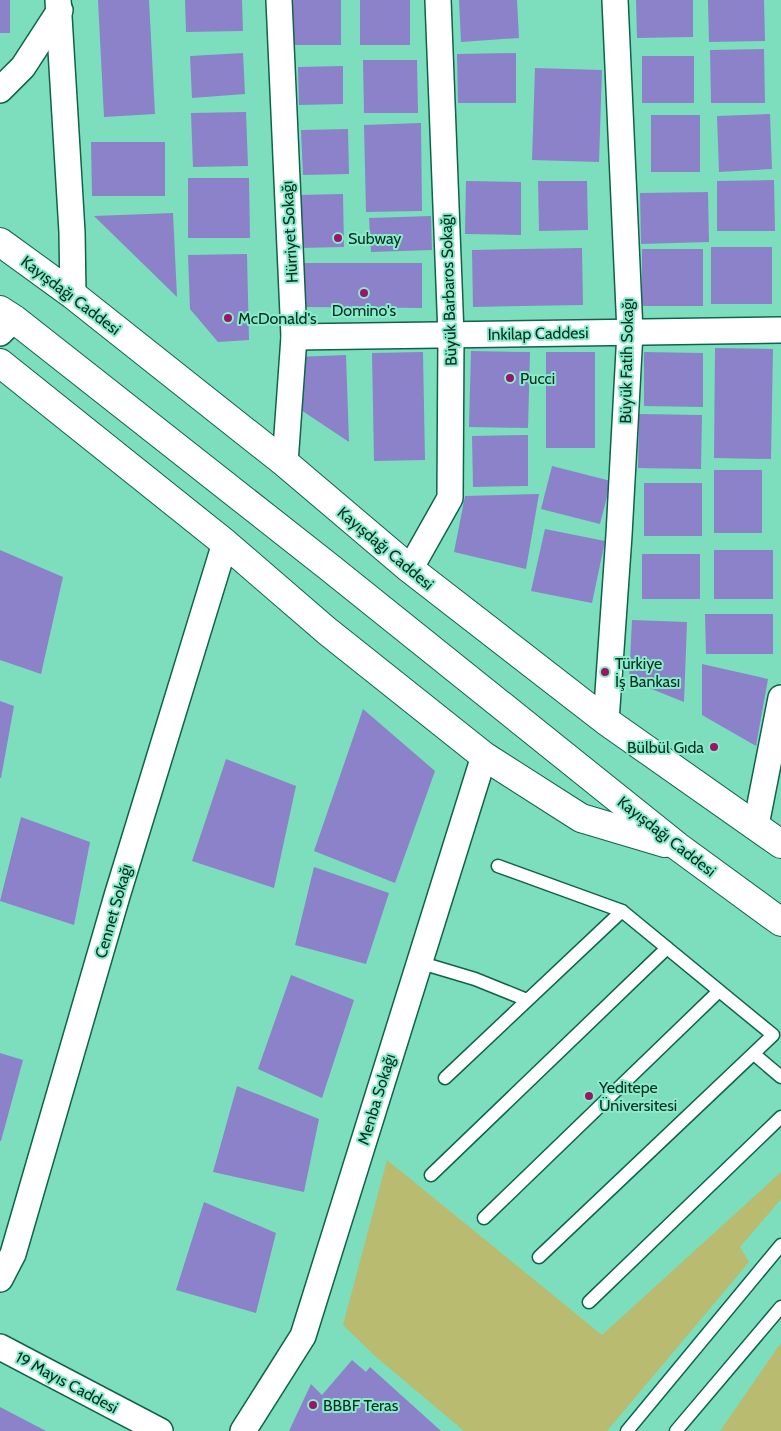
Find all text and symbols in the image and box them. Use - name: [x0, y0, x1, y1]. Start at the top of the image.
- street label: Hürriyet Sokağı: [277, 180, 302, 284]
- street label: Büyük Barbaros Sokağı: [436, 214, 461, 366]
- place label: Subway: [348, 229, 401, 248]
- marker: Subway: [332, 232, 344, 244]
- street label: Kayışdağı Caddesi: [17, 252, 124, 339]
- marker: Domino's: [358, 287, 370, 299]
- street label: Büyük Fatih Sokağı: [616, 298, 637, 424]
- place label: Domino's: [332, 301, 397, 320]
- place label: McDonald's: [238, 309, 317, 328]
- marker: McDonald's: [222, 312, 234, 324]
- street label: Inkilap Caddesi: [487, 323, 589, 344]
- place label: Pucci: [520, 369, 555, 388]
- marker: Pucci: [504, 372, 516, 384]
- street label: Kayışdağı Caddesi: [334, 503, 438, 594]
- place label: Türkiye İş Bankası: [615, 654, 680, 691]
- marker: Türkiye İş Bankası: [599, 666, 611, 678]
- place label: Bülbül Gıda: [627, 738, 704, 757]
- marker: Bülbül Gıda: [708, 741, 720, 753]
- street label: Kayışdağı Caddesi: [614, 792, 720, 881]
- street label: Cennet Sokağı: [91, 862, 136, 960]
- street label: Menba Sokağı: [354, 1051, 399, 1147]
- place label: Yeditepe Üniversitesi: [598, 1078, 677, 1115]
- marker: Yeditepe Üniversitesi: [583, 1090, 595, 1102]
- street label: 19 Mayıs Caddesi: [12, 1347, 121, 1417]
- place label: BBBF Teras: [323, 1396, 399, 1415]
- marker: BBBF Teras: [307, 1399, 319, 1411]

